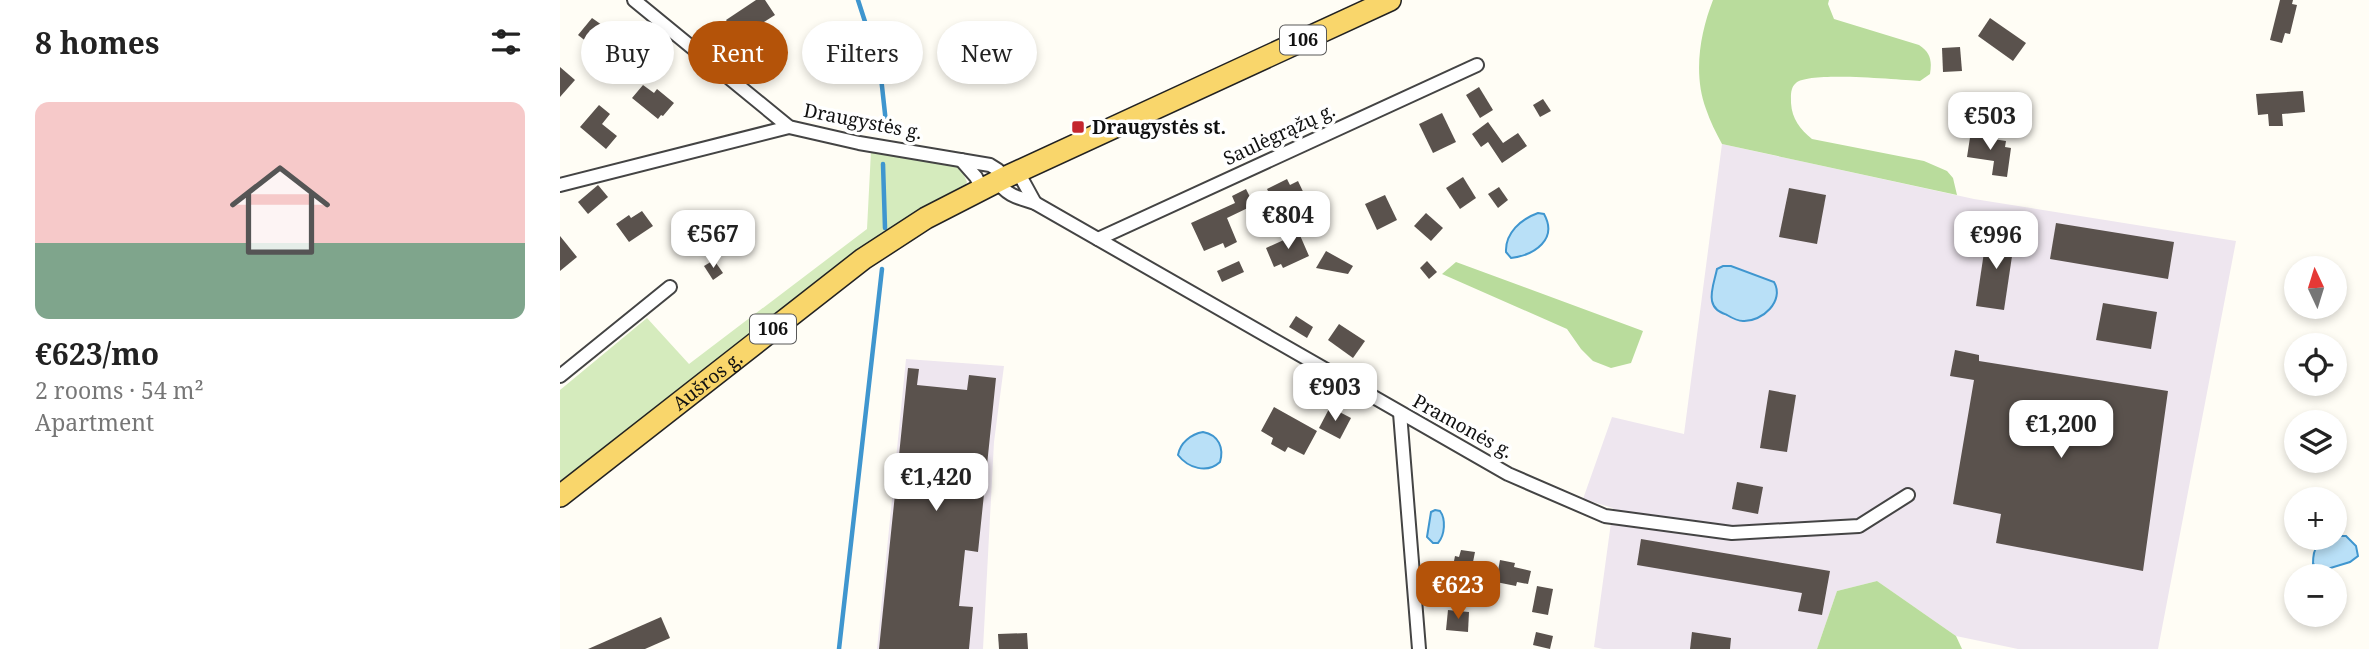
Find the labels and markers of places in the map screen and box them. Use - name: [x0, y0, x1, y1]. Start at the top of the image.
- pin: €503: [1949, 92, 2031, 152]
- place label: Draugystės st.: [1092, 114, 1226, 140]
- marker: Draugystės st.: [1070, 119, 1086, 135]
- pin: €804: [1247, 191, 1329, 251]
- pin: €567: [672, 210, 754, 270]
- pin: €996: [1955, 212, 2037, 271]
- pin: €903: [1294, 364, 1376, 423]
- pin: €1,200: [2004, 400, 2118, 460]
- pin: €1,420: [879, 454, 993, 513]
- pin: €623: [1417, 562, 1499, 621]

